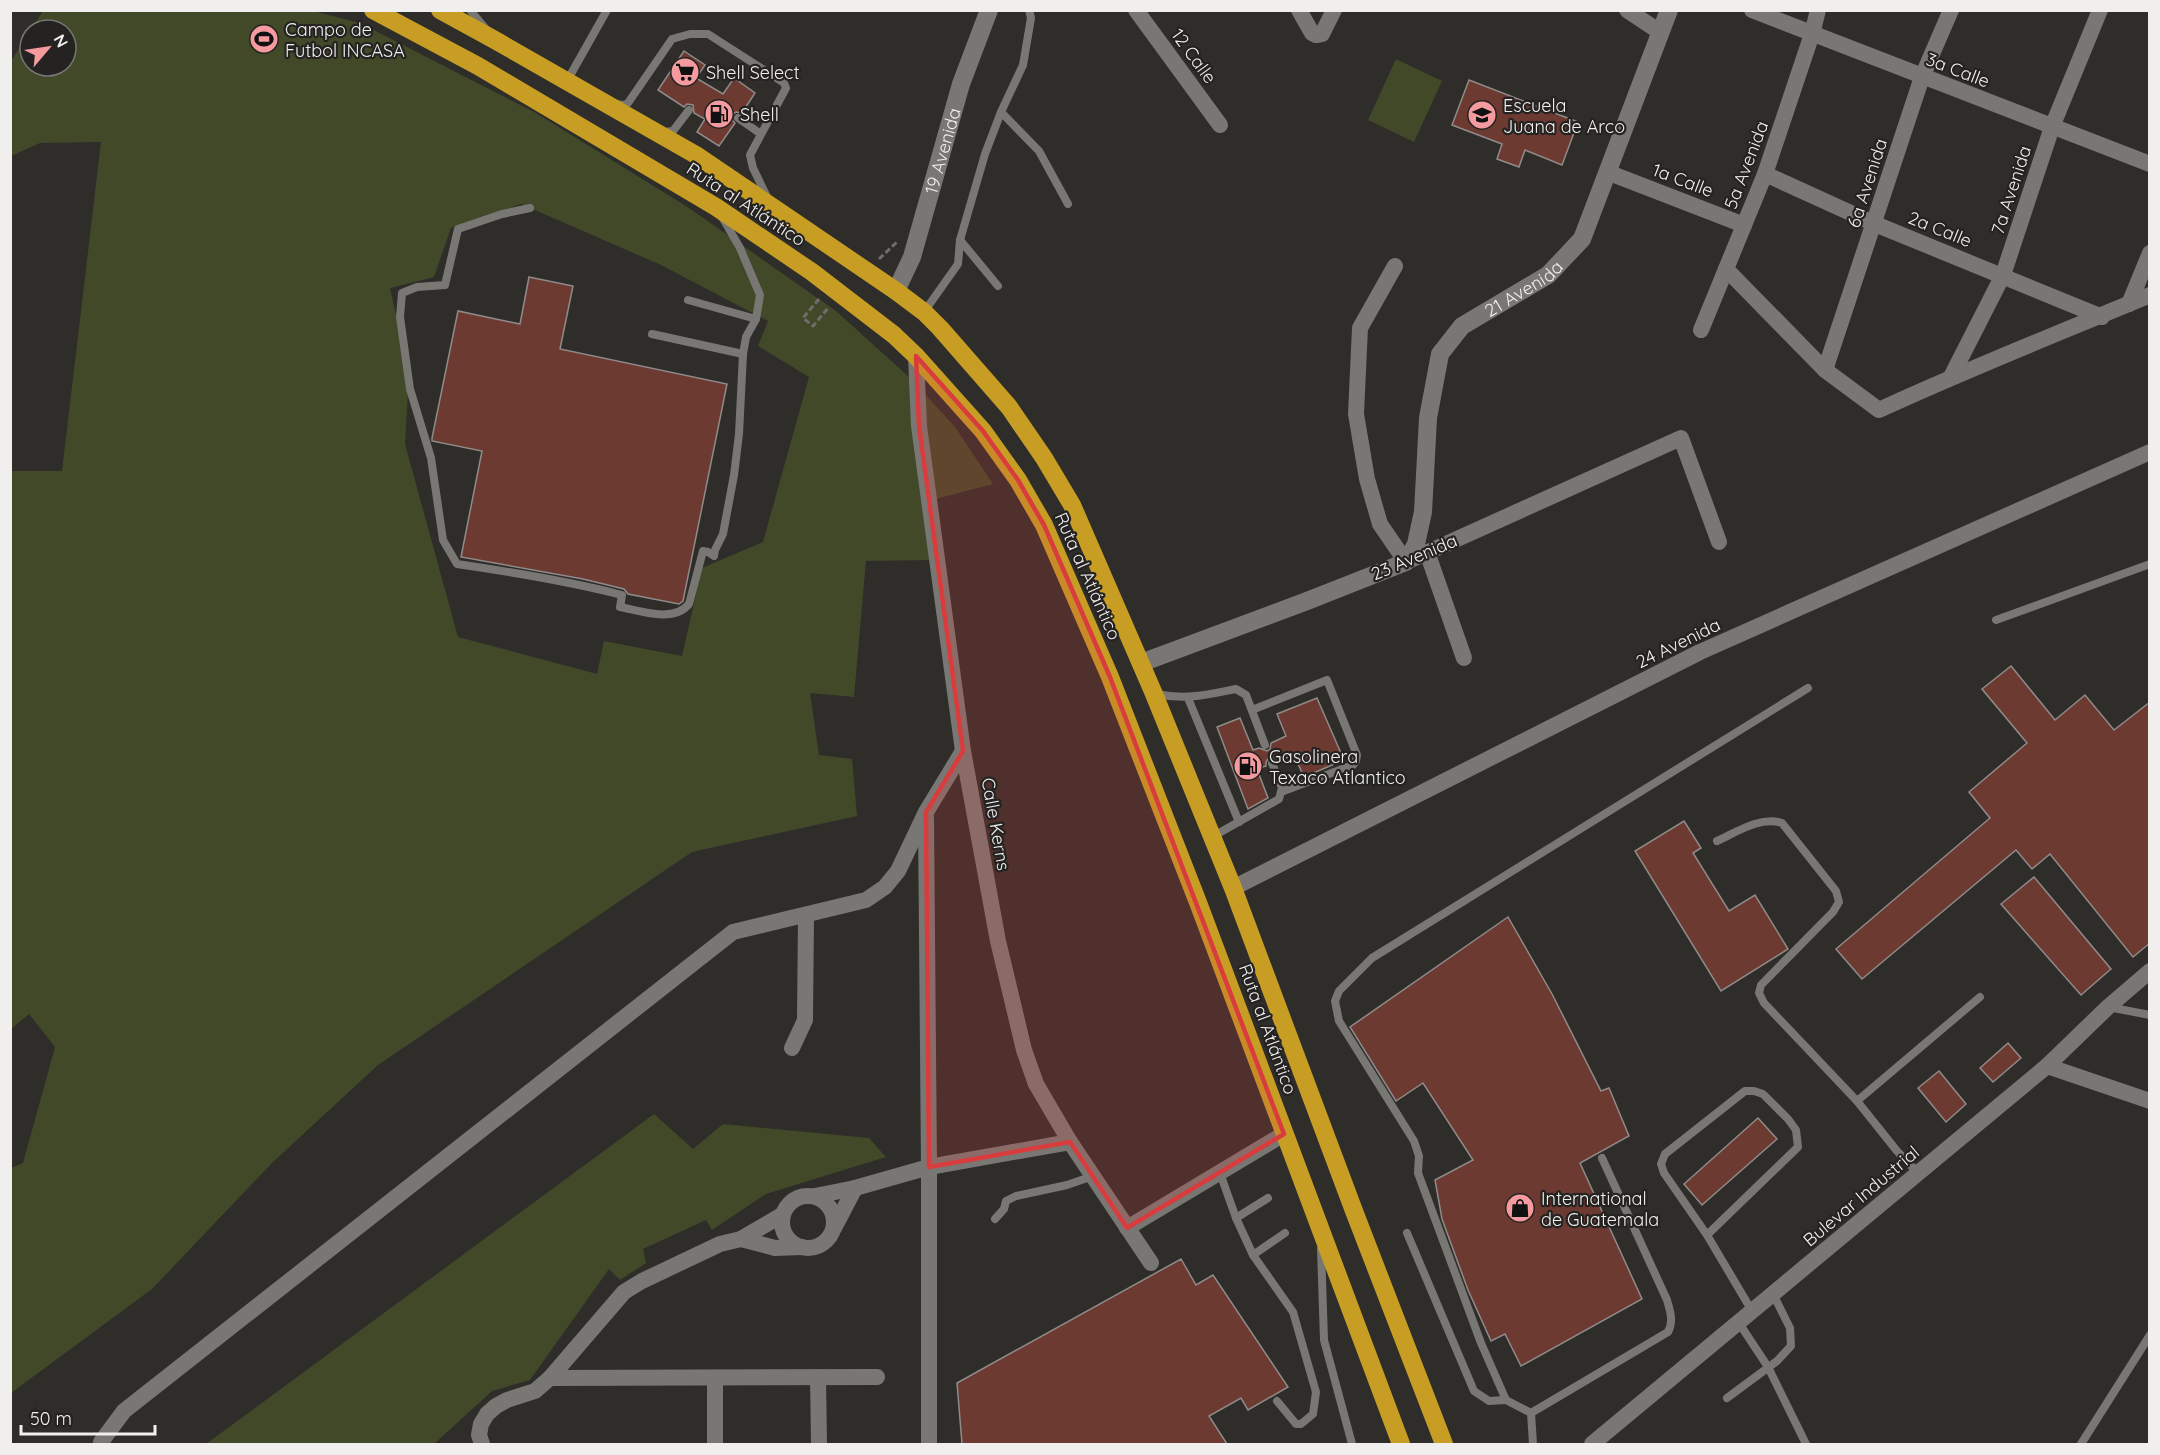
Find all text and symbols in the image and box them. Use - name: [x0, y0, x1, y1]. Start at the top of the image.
- north arrow: [18, 18, 78, 78]
- place label: Campo de Futbol INCASA: [285, 18, 405, 62]
- sports icon: Campo de Futbol INCASA: [248, 23, 280, 55]
- street label: 12 Calle: [1166, 24, 1222, 88]
- text: N: [50, 31, 73, 51]
- street label: 3a Calle: [1923, 47, 1993, 93]
- supermarket icon: Shell Select: [669, 56, 701, 88]
- place label: Shell Select: [706, 61, 800, 84]
- place label: Escuela Juana de Arco: [1503, 94, 1625, 138]
- fuel station icon: Shell: [703, 98, 735, 130]
- school or university icon: Escuela Juana de Arco: [1466, 99, 1498, 131]
- place label: Shell: [740, 103, 779, 126]
- street label: 19 Avenida: [919, 105, 965, 196]
- street label: 5a Avenida: [1719, 118, 1773, 212]
- street label: 6a Avenida: [1842, 136, 1892, 230]
- street label: 7a Avenida: [1986, 143, 2036, 237]
- street label: Ruta al Atlántico: [682, 157, 810, 251]
- street label: 1a Calle: [1649, 158, 1717, 202]
- street label: 2a Calle: [1905, 206, 1975, 252]
- street label: 21 Avenida: [1480, 255, 1568, 322]
- street label: Ruta al Atlántico: [1050, 509, 1126, 643]
- street label: 23 Avenida: [1368, 529, 1460, 585]
- street label: 24 Avenida: [1632, 613, 1724, 673]
- place label: Gasolinera Texaco Atlantico: [1269, 745, 1406, 789]
- fuel station icon: Gasolinera Texaco Atlantico: [1232, 750, 1264, 782]
- street label: Calle Kerns: [977, 776, 1015, 872]
- street label: Ruta al Atlántico: [1234, 961, 1302, 1097]
- street label: Bulevar Industrial: [1798, 1141, 1924, 1251]
- place label: International de Guatemala: [1541, 1187, 1659, 1231]
- shop icon: International de Guatemala: [1504, 1192, 1536, 1224]
- scale bar: [21, 1398, 154, 1436]
- text: 50 m: [30, 1407, 72, 1430]

